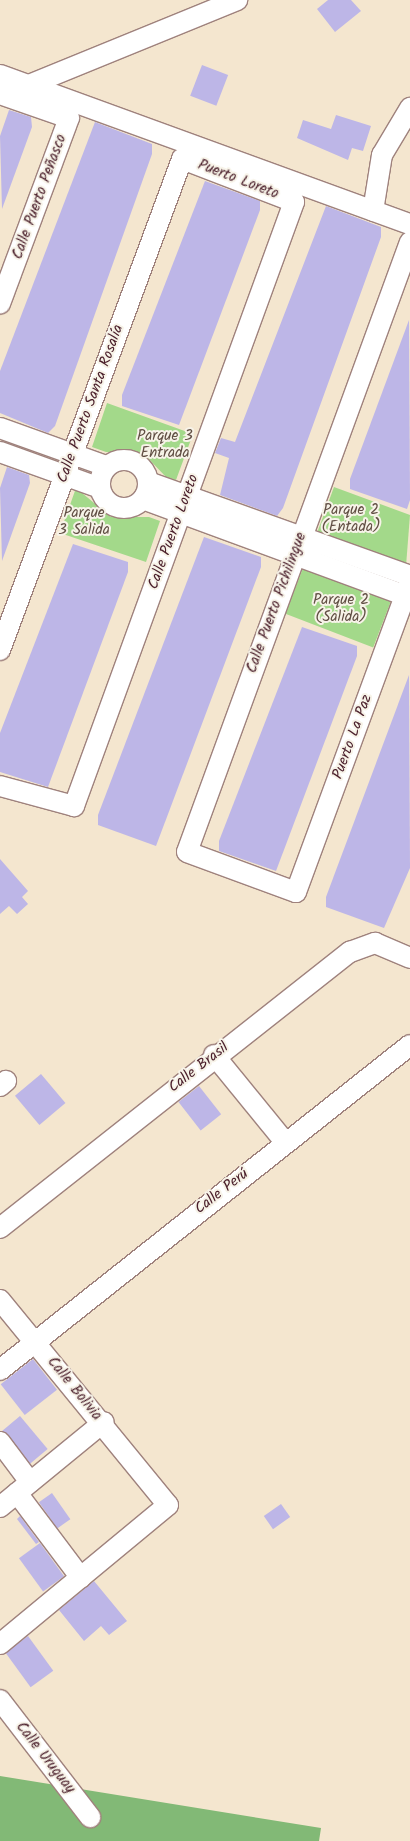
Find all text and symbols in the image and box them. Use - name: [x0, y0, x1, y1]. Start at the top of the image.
- street label: Calle Puerto Peñasco: [9, 132, 71, 262]
- street label: Puerto Loreto: [195, 156, 281, 204]
- street label: Calle Puerto Santa Rosalía: [54, 322, 128, 486]
- park label: Parque 3 Entrada: [137, 427, 193, 462]
- street label: Calle Puerto Loreto: [145, 472, 203, 592]
- park label: Parque 2 (Entada): [322, 501, 380, 536]
- park label: Parque 3 Salida: [58, 504, 110, 539]
- street label: Calle Puerto Pichilingue: [243, 530, 311, 676]
- park label: Parque 2 (Salida): [313, 591, 369, 626]
- street label: Puerto La Paz: [329, 692, 377, 782]
- street label: Calle Brasil: [165, 1039, 233, 1097]
- street label: Calle Perú: [192, 1165, 252, 1219]
- street label: Calle Bolivia: [43, 1354, 105, 1424]
- street label: Calle Uruguay: [12, 1719, 78, 1797]

